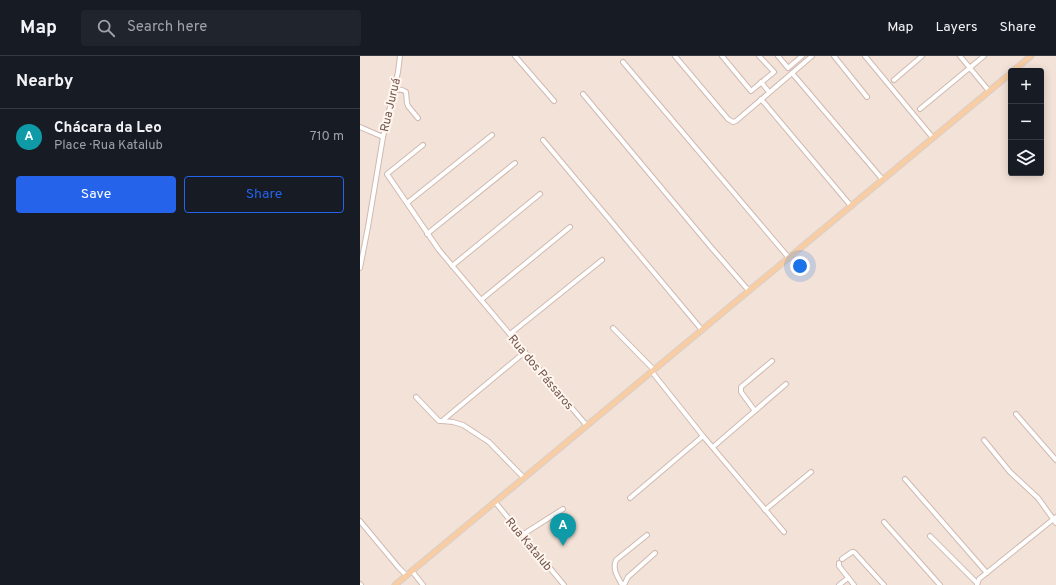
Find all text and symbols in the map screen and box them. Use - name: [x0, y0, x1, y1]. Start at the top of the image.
- search box: [81, 10, 361, 46]
- text: Map: [20, 16, 57, 40]
- icon: search: [95, 17, 117, 39]
- text: Search here: [127, 18, 207, 37]
- text: Map: [887, 19, 913, 36]
- text: Layers: [935, 19, 977, 36]
- text: Share: [999, 19, 1036, 36]
- map controls: [1008, 68, 1044, 176]
- button: +: [1008, 68, 1044, 104]
- text: Nearby: [16, 71, 73, 93]
- street label: Rua Juruá: [377, 77, 405, 134]
- button: −: [1008, 104, 1044, 140]
- text: Chácara da Leo: [54, 119, 162, 138]
- text: A: [24, 129, 34, 145]
- text: 710 m: [310, 129, 344, 145]
- text: Place · Rua Katalub: [54, 138, 163, 154]
- button: layers: [1008, 140, 1044, 176]
- button: Save: [16, 176, 176, 213]
- button: Share: [184, 176, 344, 213]
- your location: [790, 256, 810, 276]
- street label: Rua dos Pássaros: [504, 332, 576, 414]
- pin: A: [550, 513, 576, 546]
- street label: Rua Katalub: [501, 515, 555, 575]

